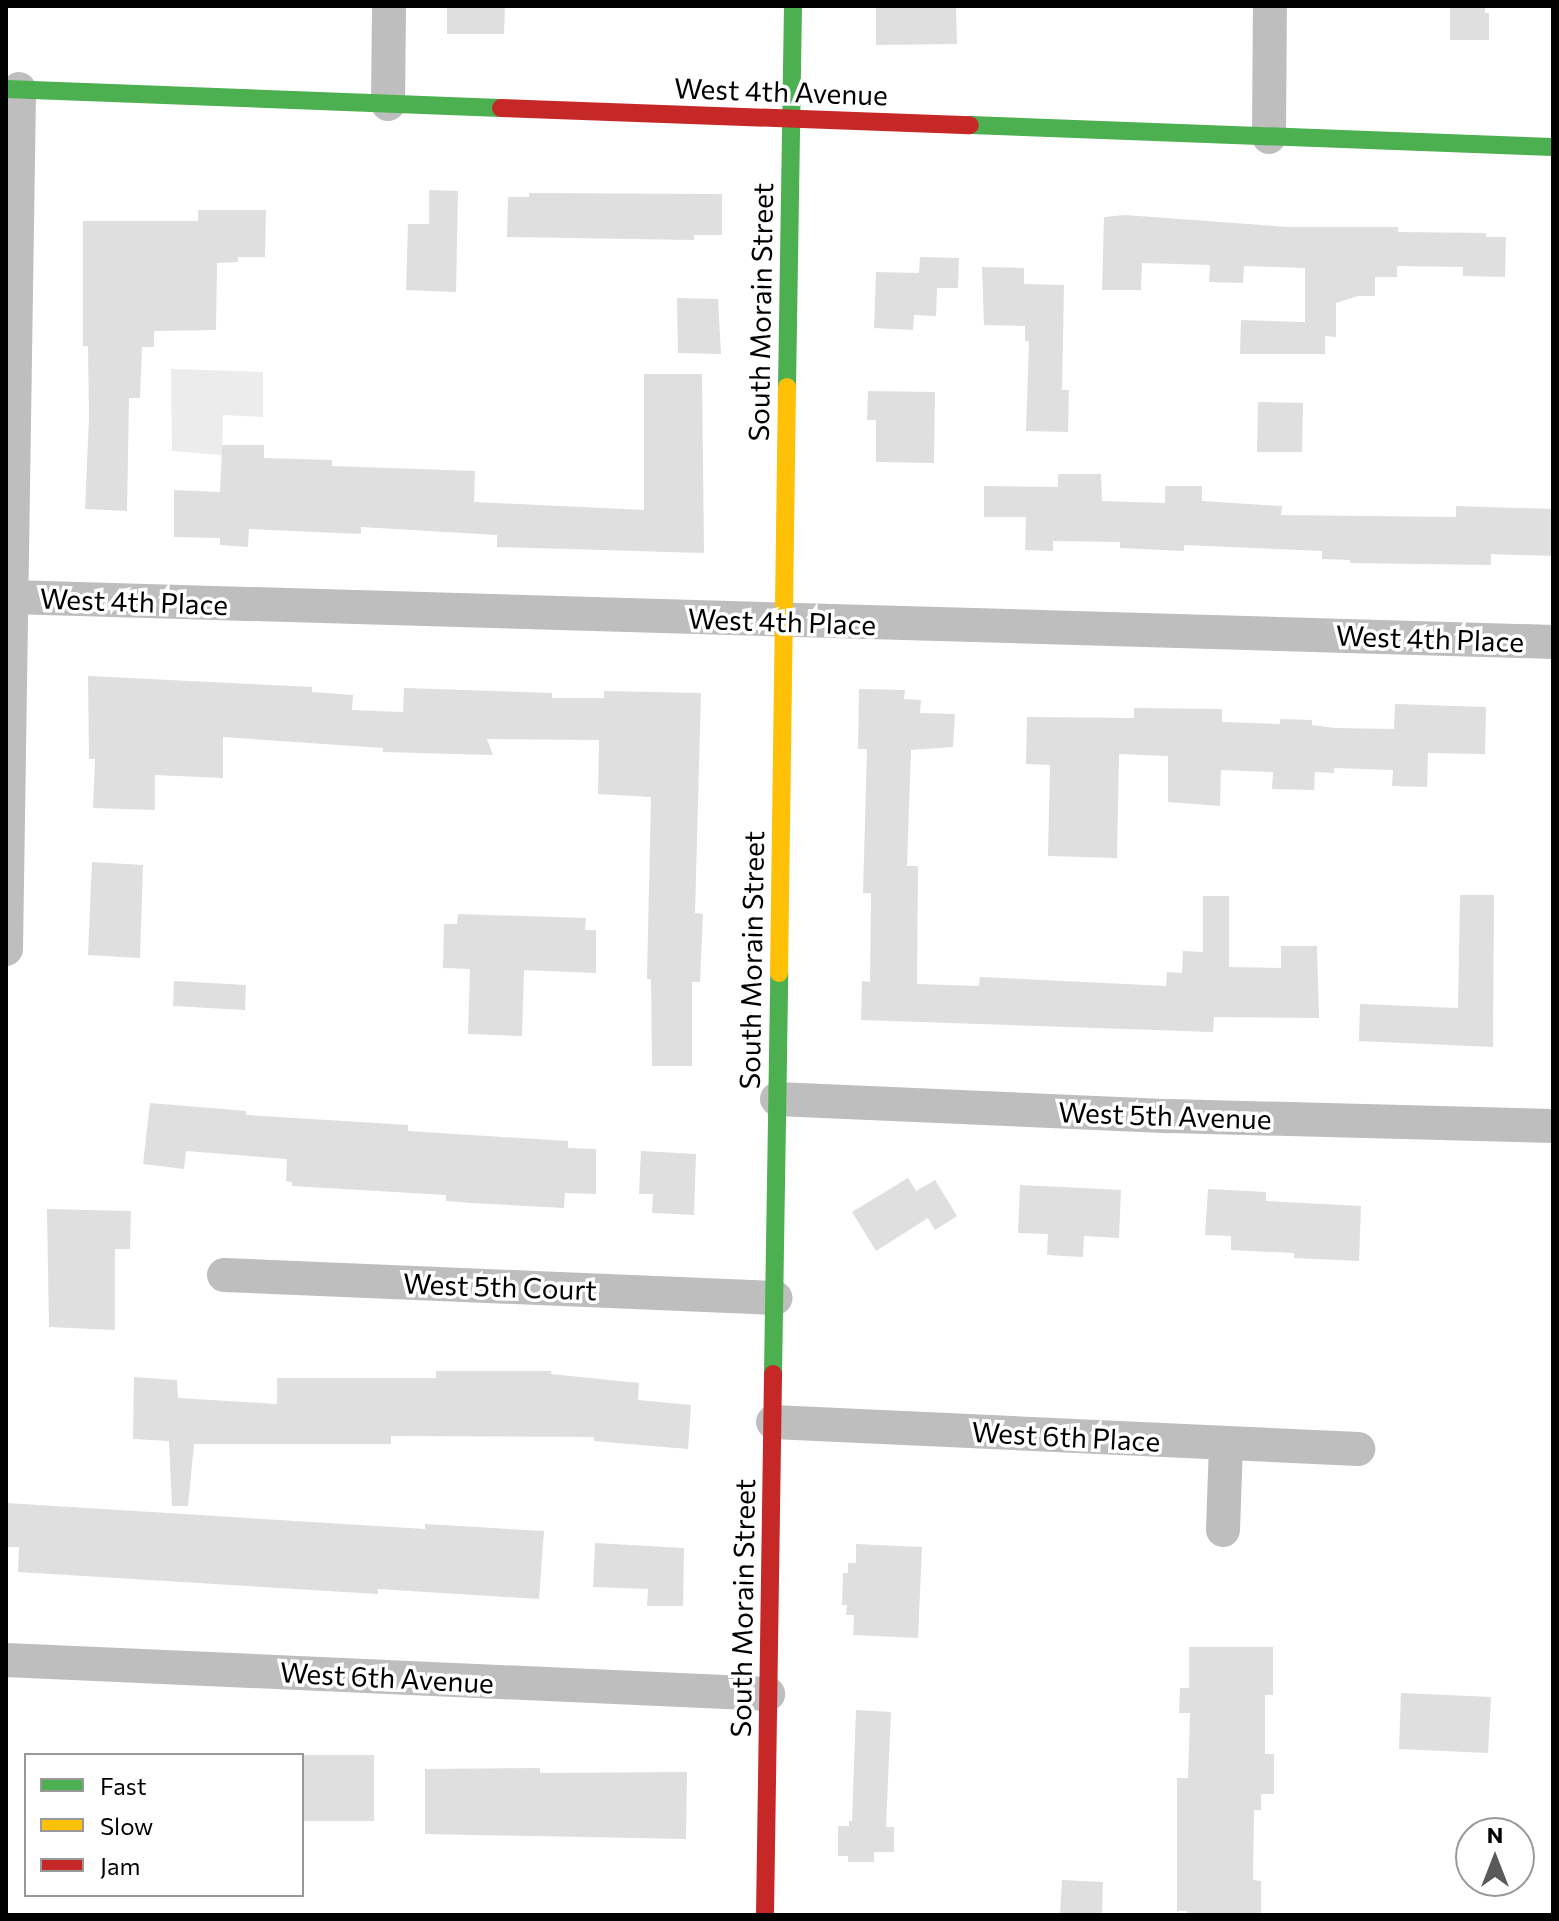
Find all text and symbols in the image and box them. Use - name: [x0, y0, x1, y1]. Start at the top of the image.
- street label: West 4th Avenue: [674, 70, 888, 112]
- street label: South Morain Street: [741, 183, 779, 441]
- street label: West 4th Place: [39, 581, 229, 621]
- street label: West 4th Place: [687, 601, 877, 641]
- street label: West 4th Place: [1335, 618, 1525, 658]
- street label: South Morain Street: [732, 831, 770, 1089]
- street label: West 5th Avenue: [1058, 1094, 1272, 1136]
- street label: West 5th Court: [402, 1266, 598, 1306]
- street label: West 6th Place: [971, 1414, 1161, 1458]
- street label: South Morain Street: [723, 1479, 761, 1737]
- street label: West 6th Avenue: [279, 1655, 495, 1699]
- legend: [24, 1753, 304, 1897]
- text: Fast: [100, 1771, 147, 1800]
- text: Slow: [100, 1811, 153, 1840]
- north arrow: [1455, 1817, 1535, 1897]
- text: N: [1487, 1821, 1503, 1848]
- text: Jam: [100, 1851, 140, 1880]

